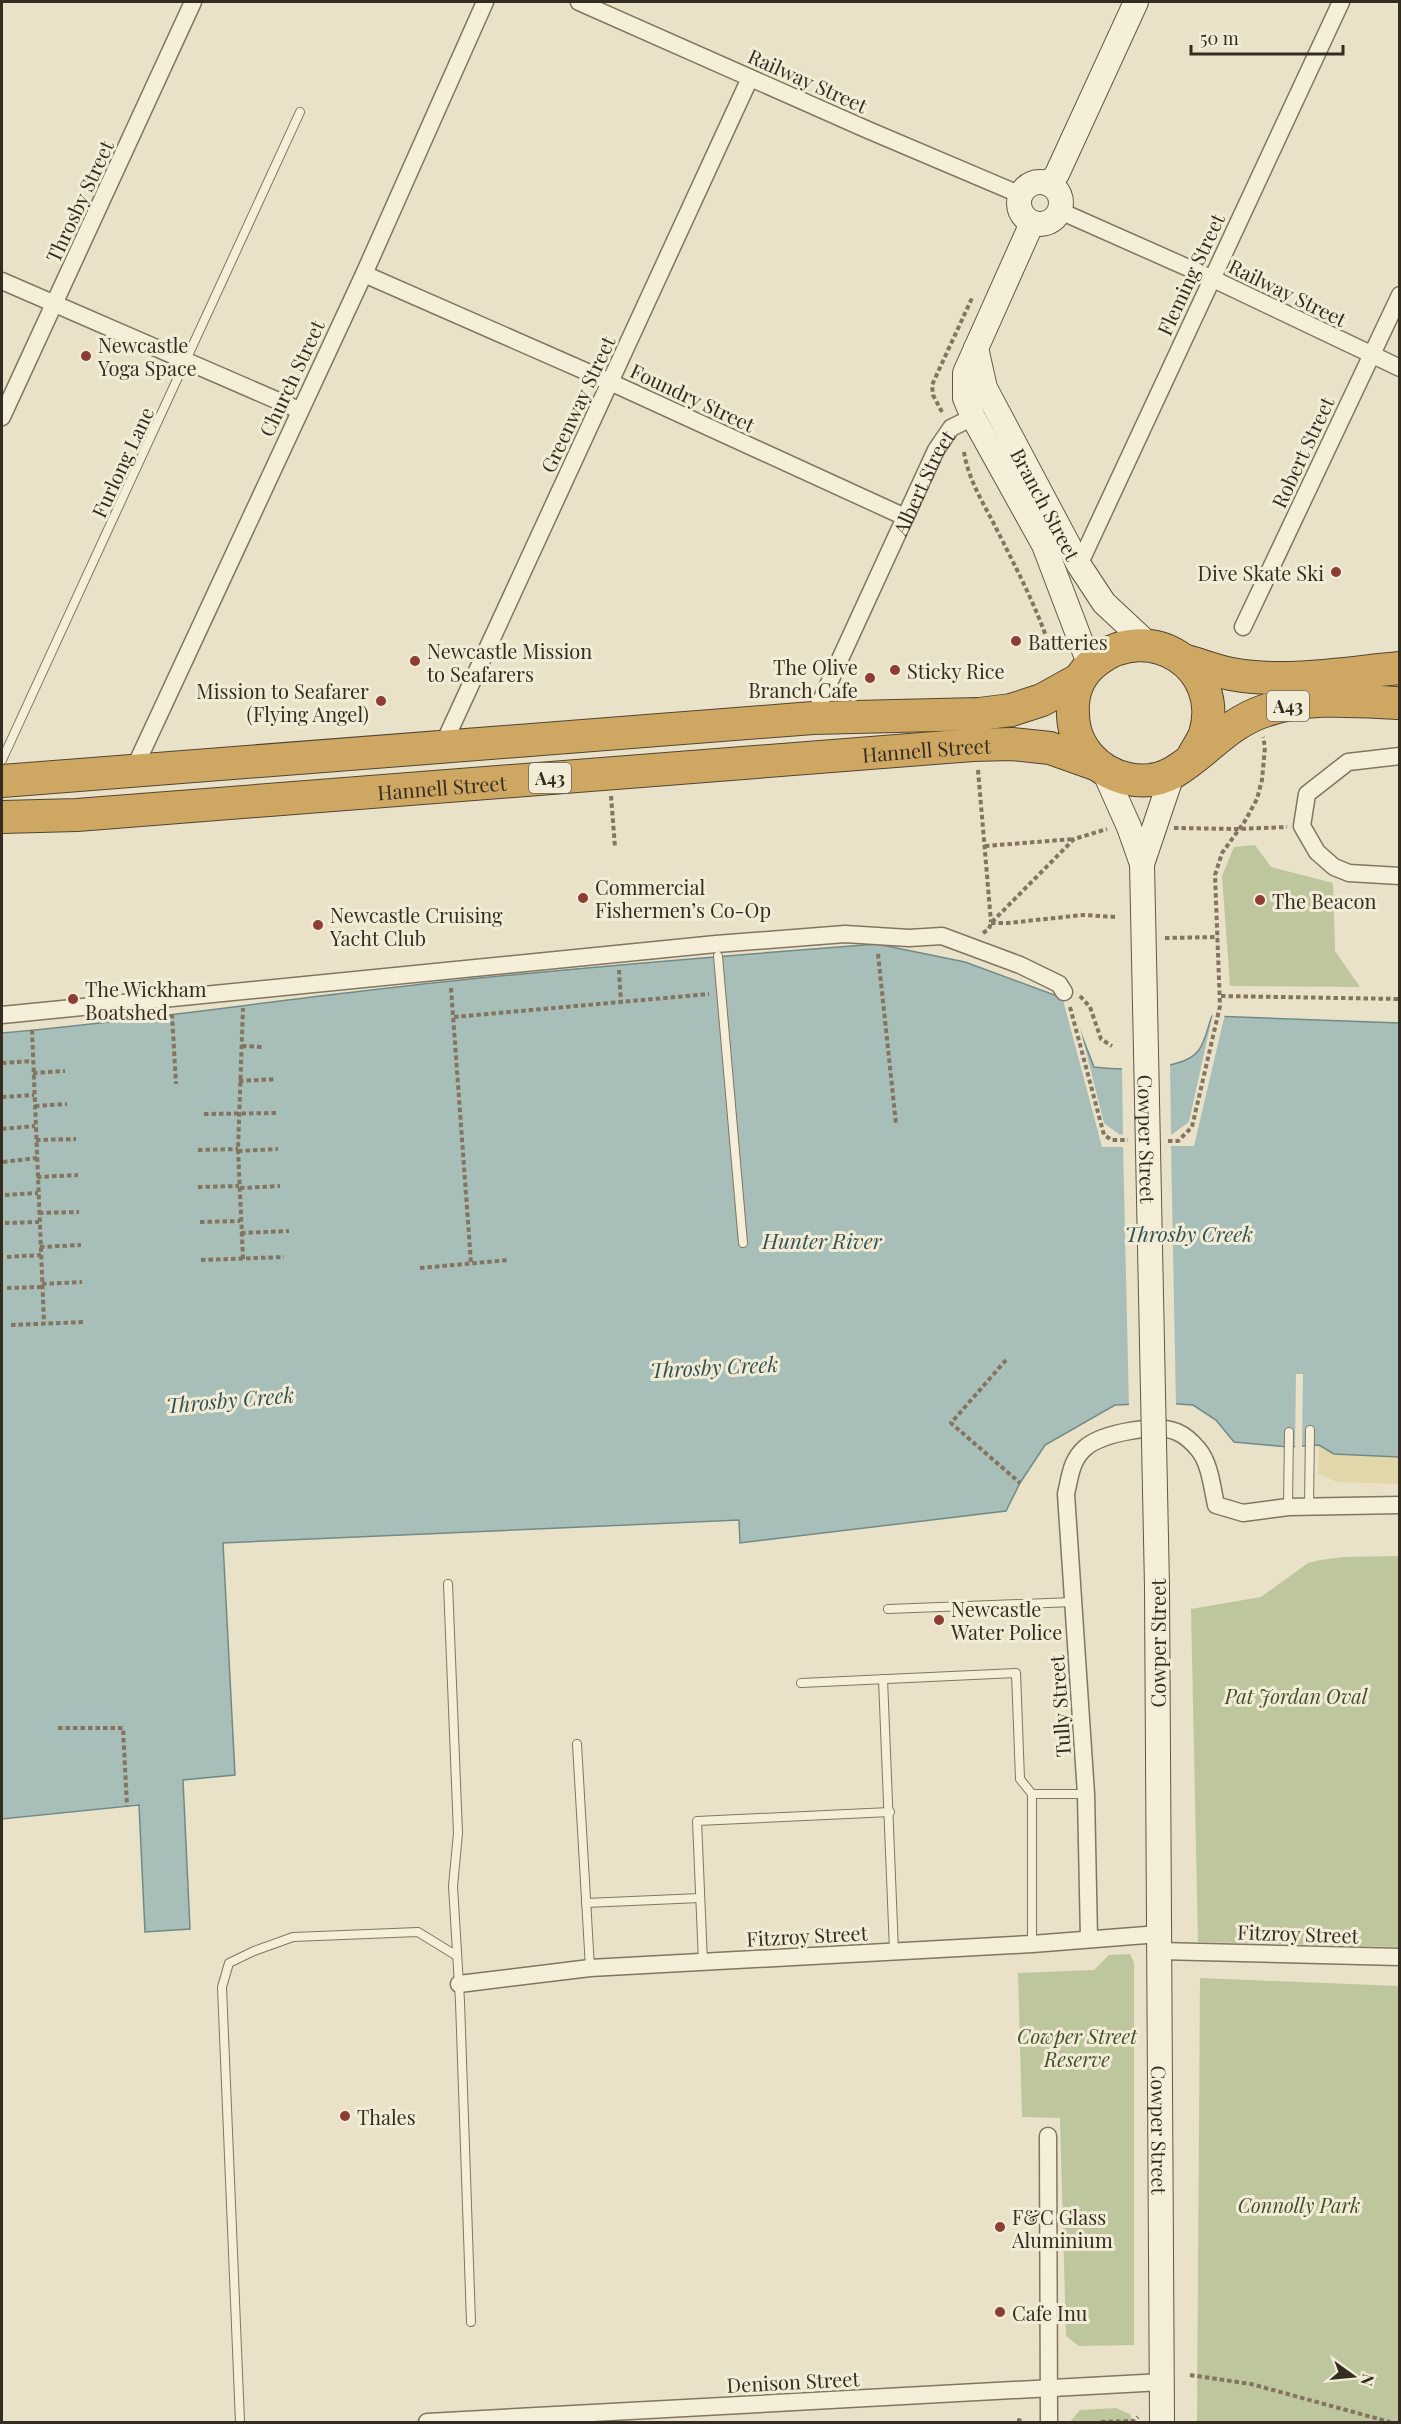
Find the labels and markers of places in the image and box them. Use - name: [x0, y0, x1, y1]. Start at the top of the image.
- place label: Newcastle Yoga Space: [97, 331, 197, 381]
- marker: Newcastle Yoga Space: [79, 349, 93, 363]
- place label: Dive Skate Ski: [1198, 559, 1324, 586]
- marker: Dive Skate Ski: [1329, 565, 1343, 579]
- place label: Batteries: [1028, 628, 1108, 655]
- marker: Batteries: [1009, 634, 1023, 648]
- place label: Newcastle Mission to Seafarers: [427, 637, 592, 687]
- place label: The Olive Branch Cafe: [748, 653, 858, 703]
- marker: Newcastle Mission to Seafarers: [408, 654, 422, 668]
- place label: Sticky Rice: [907, 657, 1005, 684]
- marker: Sticky Rice: [888, 663, 902, 677]
- marker: The Olive Branch Cafe: [863, 671, 877, 685]
- place label: Mission to Seafarer (Flying Angel): [196, 677, 369, 727]
- marker: Mission to Seafarer (Flying Angel): [374, 694, 388, 708]
- place label: Commercial Fishermen’s Co-Op: [595, 873, 771, 923]
- place label: The Beacon: [1272, 887, 1376, 914]
- marker: Commercial Fishermen’s Co-Op: [576, 891, 590, 905]
- marker: The Beacon: [1253, 893, 1267, 907]
- place label: Newcastle Cruising Yacht Club: [329, 901, 503, 951]
- marker: Newcastle Cruising Yacht Club: [311, 918, 325, 932]
- place label: The Wickham Boatshed: [85, 975, 207, 1025]
- marker: The Wickham Boatshed: [66, 992, 80, 1006]
- place label: Newcastle Water Police: [950, 1595, 1062, 1645]
- marker: Newcastle Water Police: [932, 1613, 946, 1627]
- place label: Thales: [357, 2103, 416, 2130]
- marker: Thales: [338, 2109, 352, 2123]
- place label: F&C Glass Aluminium: [1011, 2203, 1113, 2253]
- marker: F&C Glass Aluminium: [993, 2220, 1007, 2234]
- place label: Cafe Inu: [1012, 2299, 1088, 2326]
- marker: Cafe Inu: [993, 2305, 1007, 2319]

